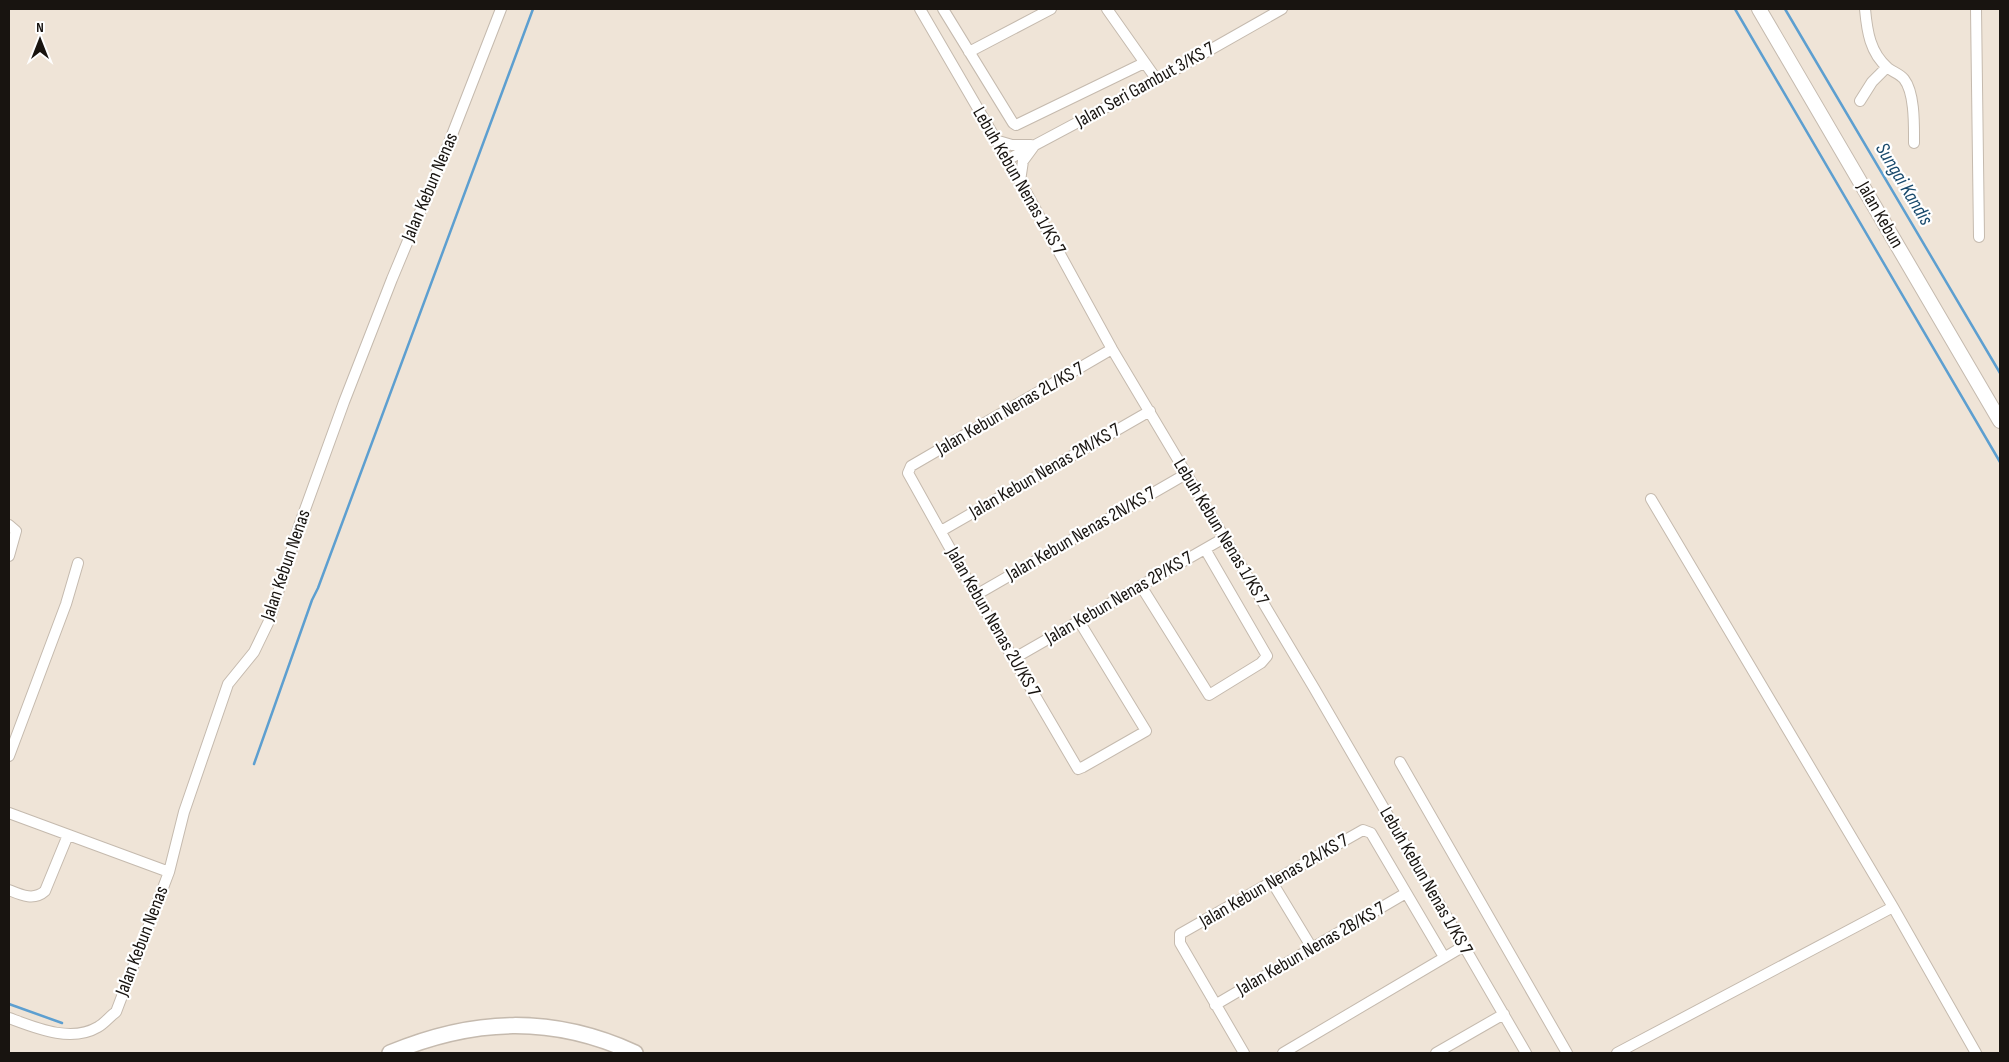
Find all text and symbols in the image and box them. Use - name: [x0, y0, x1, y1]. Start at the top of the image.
- north arrow: [15, 15, 65, 65]
- text: N: [36, 19, 44, 36]
- street label: Jalan Seri Gambut 3/KS 7: [1071, 37, 1219, 133]
- street label: Lebuh Kebun Nenas 1/KS 7: [967, 103, 1071, 259]
- street label: Jalan Kebun Nenas: [396, 129, 463, 246]
- water label: Sungai Kandis: [1870, 138, 1938, 230]
- street label: Jalan Kebun: [1851, 177, 1908, 252]
- street label: Jalan Kebun Nenas 2L/KS 7: [931, 357, 1088, 461]
- street label: Jalan Kebun Nenas 2M/KS 7: [964, 418, 1125, 524]
- street label: Lebuh Kebun Nenas 1/KS 7: [1168, 455, 1274, 610]
- street label: Jalan Kebun Nenas 2N/KS 7: [1001, 482, 1160, 587]
- street label: Jalan Kebun Nenas: [256, 506, 316, 624]
- street label: Jalan Kebun Nenas 2U/KS 7: [940, 542, 1045, 701]
- street label: Jalan Kebun Nenas 2P/KS 7: [1040, 546, 1197, 650]
- street label: Lebuh Kebun Nenas 1/KS 7: [1374, 803, 1478, 959]
- street label: Jalan Kebun Nenas 2A/KS 7: [1195, 829, 1353, 933]
- street label: Jalan Kebun Nenas: [110, 883, 174, 1000]
- street label: Jalan Kebun Nenas 2B/KS 7: [1232, 897, 1390, 1001]

